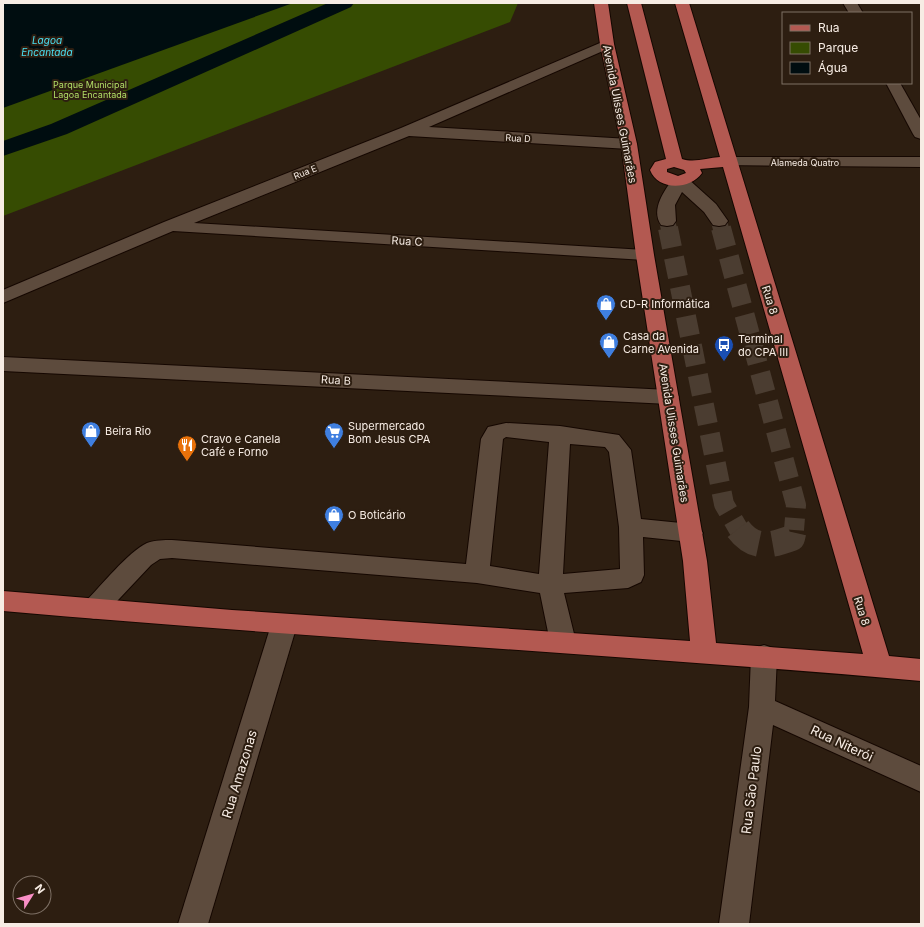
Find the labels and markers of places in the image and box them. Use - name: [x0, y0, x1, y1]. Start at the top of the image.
- shop icon: CD-R Informática: [595, 293, 617, 321]
- place label: CD-R Informática: [620, 297, 710, 311]
- place label: Casa da Carne Avenida: [623, 329, 699, 356]
- shop icon: Casa da Carne Avenida: [598, 331, 620, 359]
- place label: Terminal do CPA III: [738, 332, 788, 359]
- bus stop icon: Terminal do CPA III: [713, 334, 735, 362]
- place label: Supermercado Bom Jesus CPA: [348, 419, 431, 446]
- shop icon: Beira Rio: [80, 420, 102, 448]
- supermarket icon: Supermercado Bom Jesus CPA: [323, 421, 345, 449]
- place label: Beira Rio: [105, 424, 151, 438]
- place label: Cravo e Canela Café e Forno: [201, 432, 280, 459]
- restaurant icon: Cravo e Canela Café e Forno: [176, 434, 198, 462]
- shop icon: O Boticário: [323, 504, 345, 532]
- place label: O Boticário: [348, 508, 406, 522]

